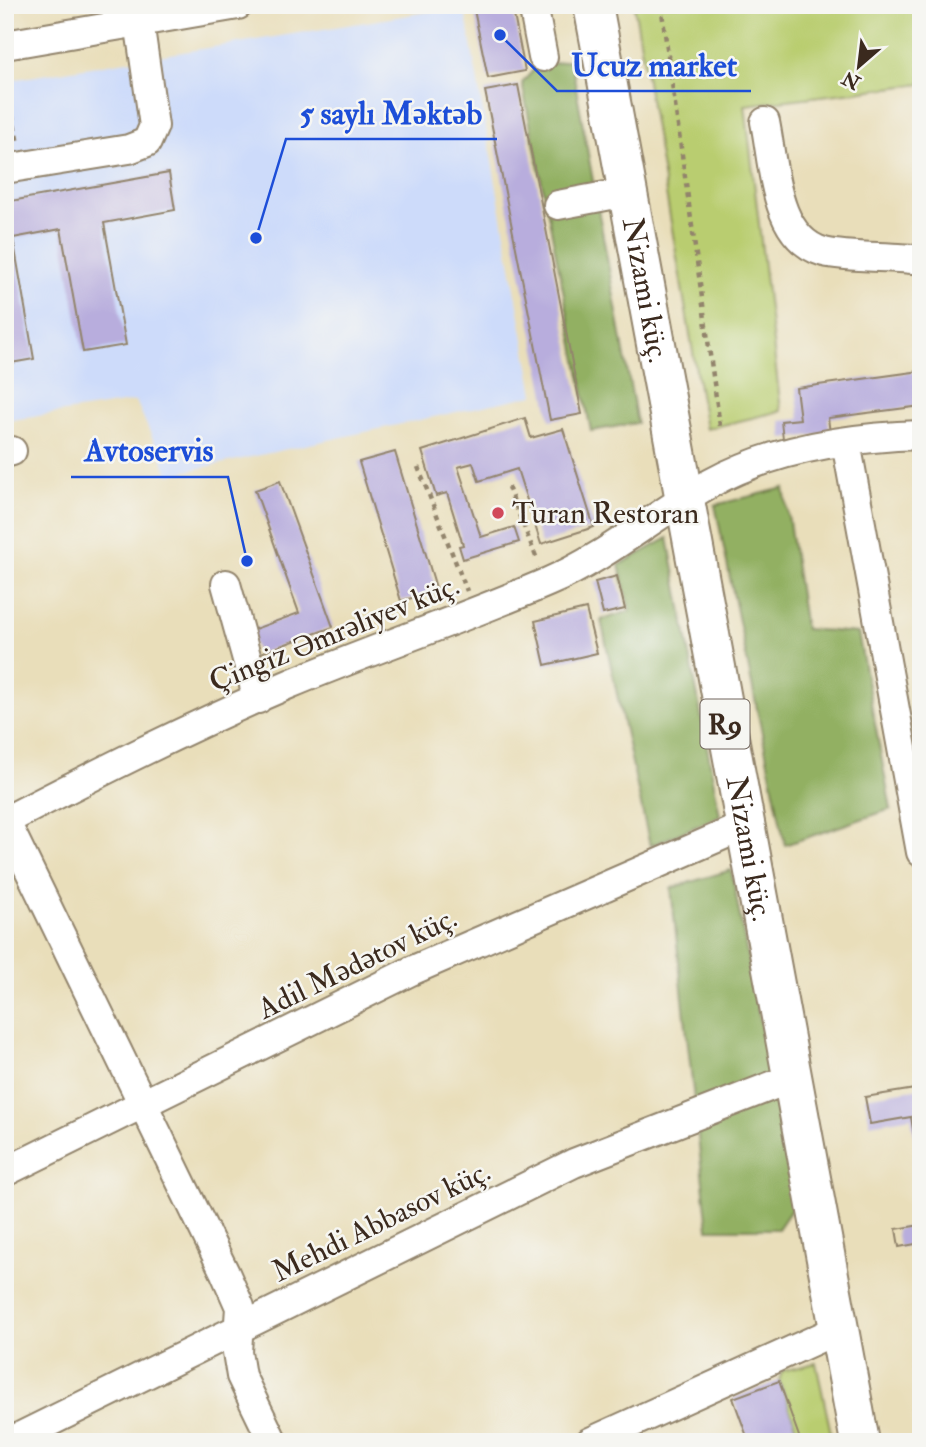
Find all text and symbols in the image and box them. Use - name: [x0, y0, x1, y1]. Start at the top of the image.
- north arrow: [824, 32, 894, 102]
- callout: Ucuz market: [557, 38, 751, 91]
- text: Ucuz market: [571, 46, 738, 86]
- text: N: [837, 65, 866, 95]
- callout: 5 saylı Məktəb: [286, 86, 497, 139]
- text: 5 saylı Məktəb: [300, 94, 482, 134]
- street label: Nizami küç.: [614, 215, 677, 366]
- callout: Avtoservis: [71, 424, 228, 477]
- text: Avtoservis: [83, 431, 213, 471]
- place label: Turan Restoran: [512, 495, 699, 532]
- marker: Turan Restoran: [490, 505, 506, 521]
- street label: Çingiz Əmrəliyev küç.: [204, 566, 464, 700]
- road number: R9: [700, 700, 750, 748]
- street label: Nizami küç.: [718, 773, 781, 924]
- street label: Adil Mədətov küç.: [251, 899, 463, 1028]
- street label: Mehdi Abbasov küç.: [266, 1153, 496, 1290]

